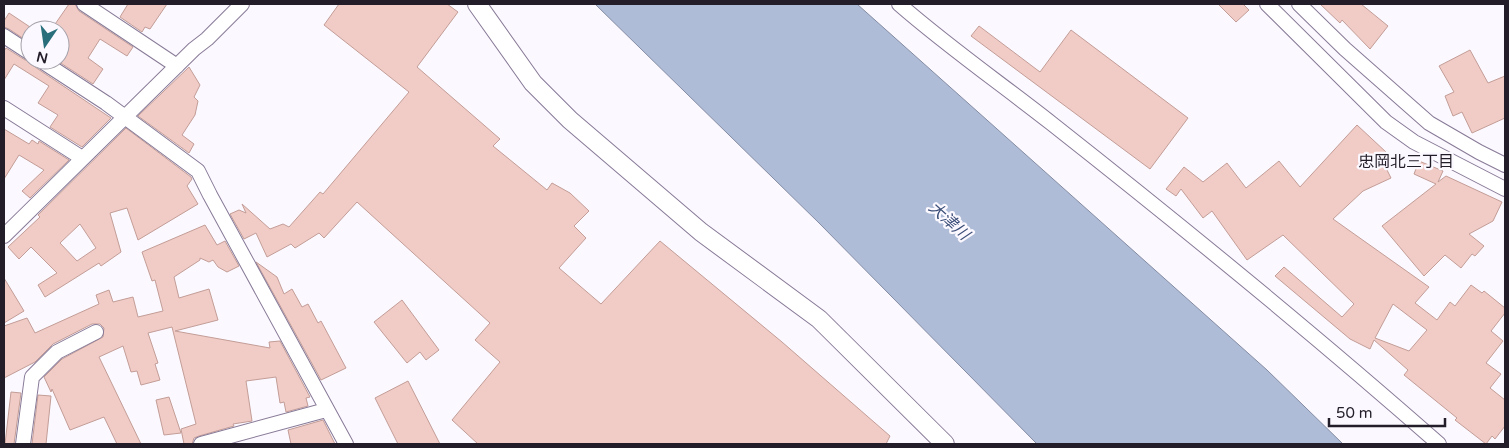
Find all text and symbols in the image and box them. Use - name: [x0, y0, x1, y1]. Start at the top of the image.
- north arrow: [20, 20, 70, 70]
- text: N: [35, 48, 50, 67]
- district label: 忠岡北三丁目: [1358, 152, 1454, 172]
- water label: 大津川: [924, 198, 975, 246]
- scale bar: [1329, 396, 1445, 428]
- text: 50 m: [1336, 404, 1373, 422]

